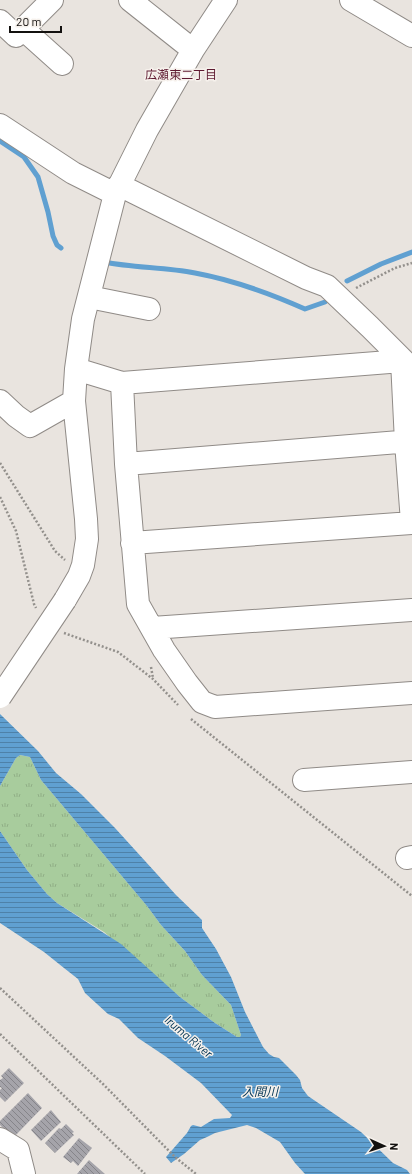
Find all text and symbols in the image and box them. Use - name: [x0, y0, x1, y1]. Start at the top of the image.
- scale bar: [10, 8, 61, 34]
- text: 20 m: [16, 14, 42, 28]
- district label: 広瀬東二丁目: [145, 67, 217, 81]
- water label: Iruma River: [162, 1012, 216, 1060]
- water label: 入間川: [242, 1084, 280, 1098]
- north arrow: [364, 1126, 404, 1166]
- text: N: [388, 1143, 401, 1151]

